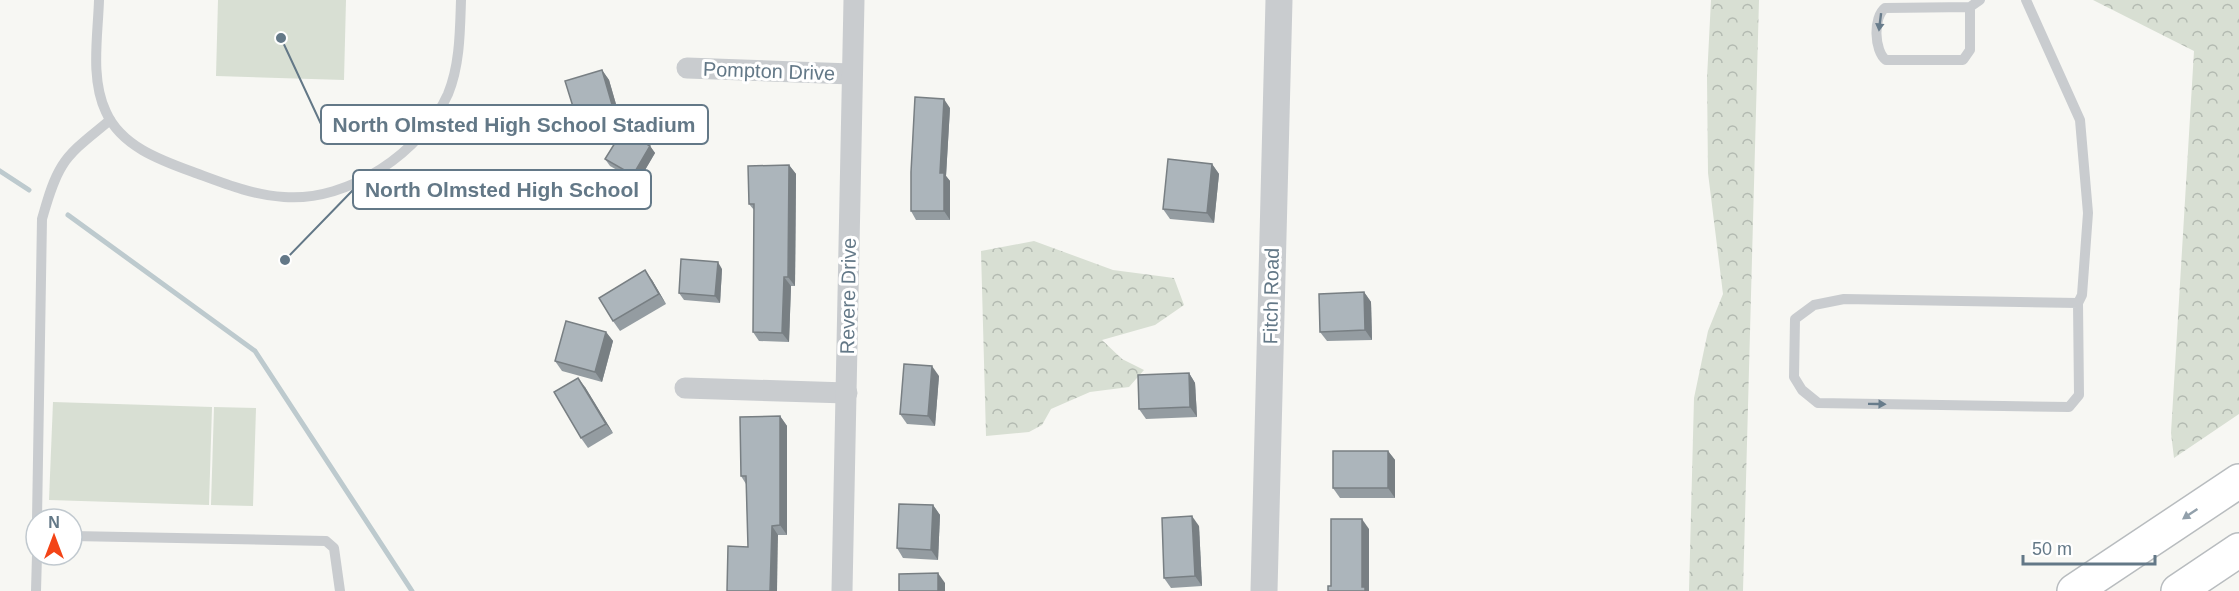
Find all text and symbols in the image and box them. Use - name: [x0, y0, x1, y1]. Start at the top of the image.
- one-way arrow: [1875, 13, 1884, 32]
- street label: Pompton Drive: [703, 58, 835, 84]
- callout: North Olmsted High School Stadium: [321, 105, 708, 144]
- text: North Olmsted High School Stadium: [333, 113, 695, 136]
- callout: North Olmsted High School: [353, 170, 651, 209]
- text: North Olmsted High School: [365, 178, 639, 201]
- street label: Revere Drive: [836, 237, 860, 355]
- street label: Fitch Road: [1259, 247, 1283, 345]
- one-way arrow: [1867, 399, 1886, 409]
- north arrow: [24, 507, 84, 567]
- one-way arrow: [2182, 508, 2198, 519]
- text: N: [48, 514, 60, 531]
- scale bar: [2023, 528, 2155, 566]
- text: 50 m: [2032, 539, 2072, 559]

